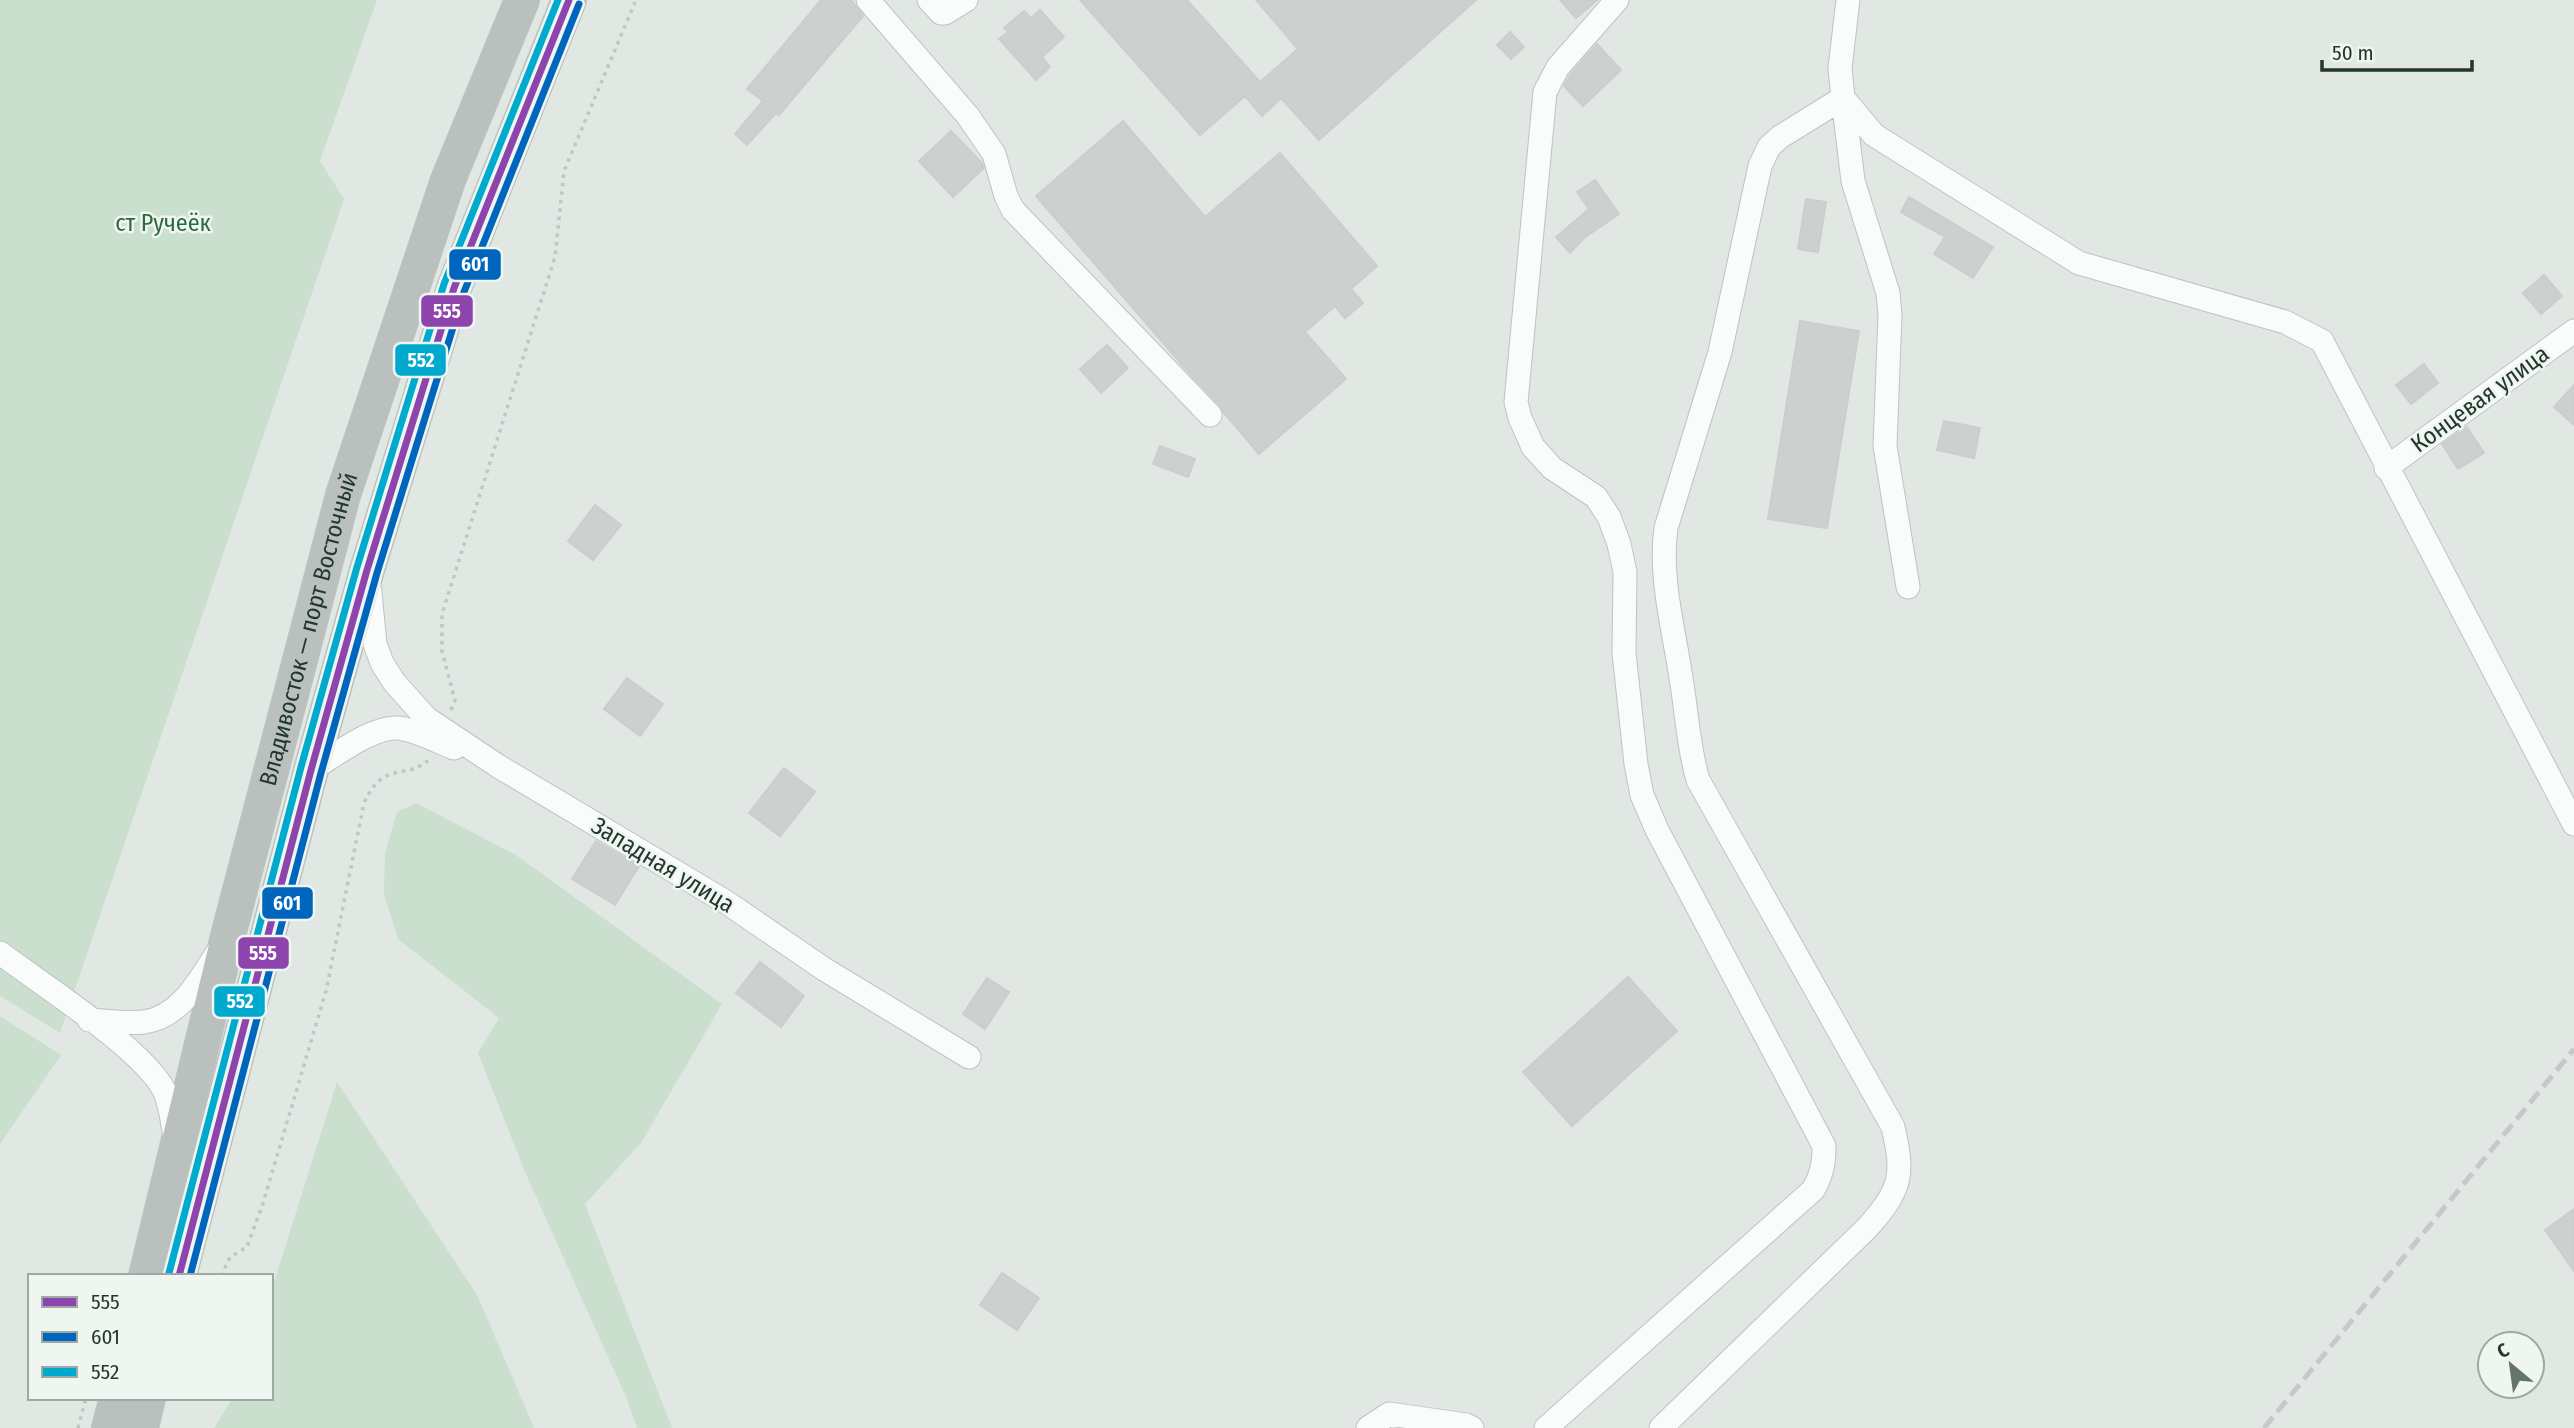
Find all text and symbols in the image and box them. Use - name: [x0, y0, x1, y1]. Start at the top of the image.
- scale bar: [2322, 28, 2472, 72]
- text: 50 m: [2332, 40, 2374, 66]
- park label: ст Ручеёк: [115, 209, 212, 237]
- line badge: 601: [448, 248, 502, 281]
- text: 601: [461, 253, 489, 276]
- line badge: 555: [420, 294, 474, 328]
- text: 555: [433, 300, 461, 323]
- street label: Концевая улица: [2406, 340, 2554, 458]
- line badge: 552: [394, 343, 447, 377]
- text: 552: [407, 349, 435, 372]
- street label: Владивосток — порт Восточный: [254, 469, 364, 789]
- street label: Западная улица: [586, 811, 740, 919]
- line badge: 601: [261, 886, 314, 920]
- text: 601: [273, 892, 301, 915]
- line badge: 555: [237, 936, 290, 970]
- text: 555: [249, 942, 277, 965]
- line badge: 552: [213, 985, 266, 1018]
- text: 552: [226, 990, 254, 1013]
- legend: [28, 1274, 273, 1400]
- text: 555: [91, 1289, 120, 1315]
- text: 601: [91, 1324, 120, 1350]
- north arrow: [2476, 1330, 2546, 1400]
- text: С: [2493, 1338, 2513, 1363]
- text: 552: [91, 1359, 119, 1385]

